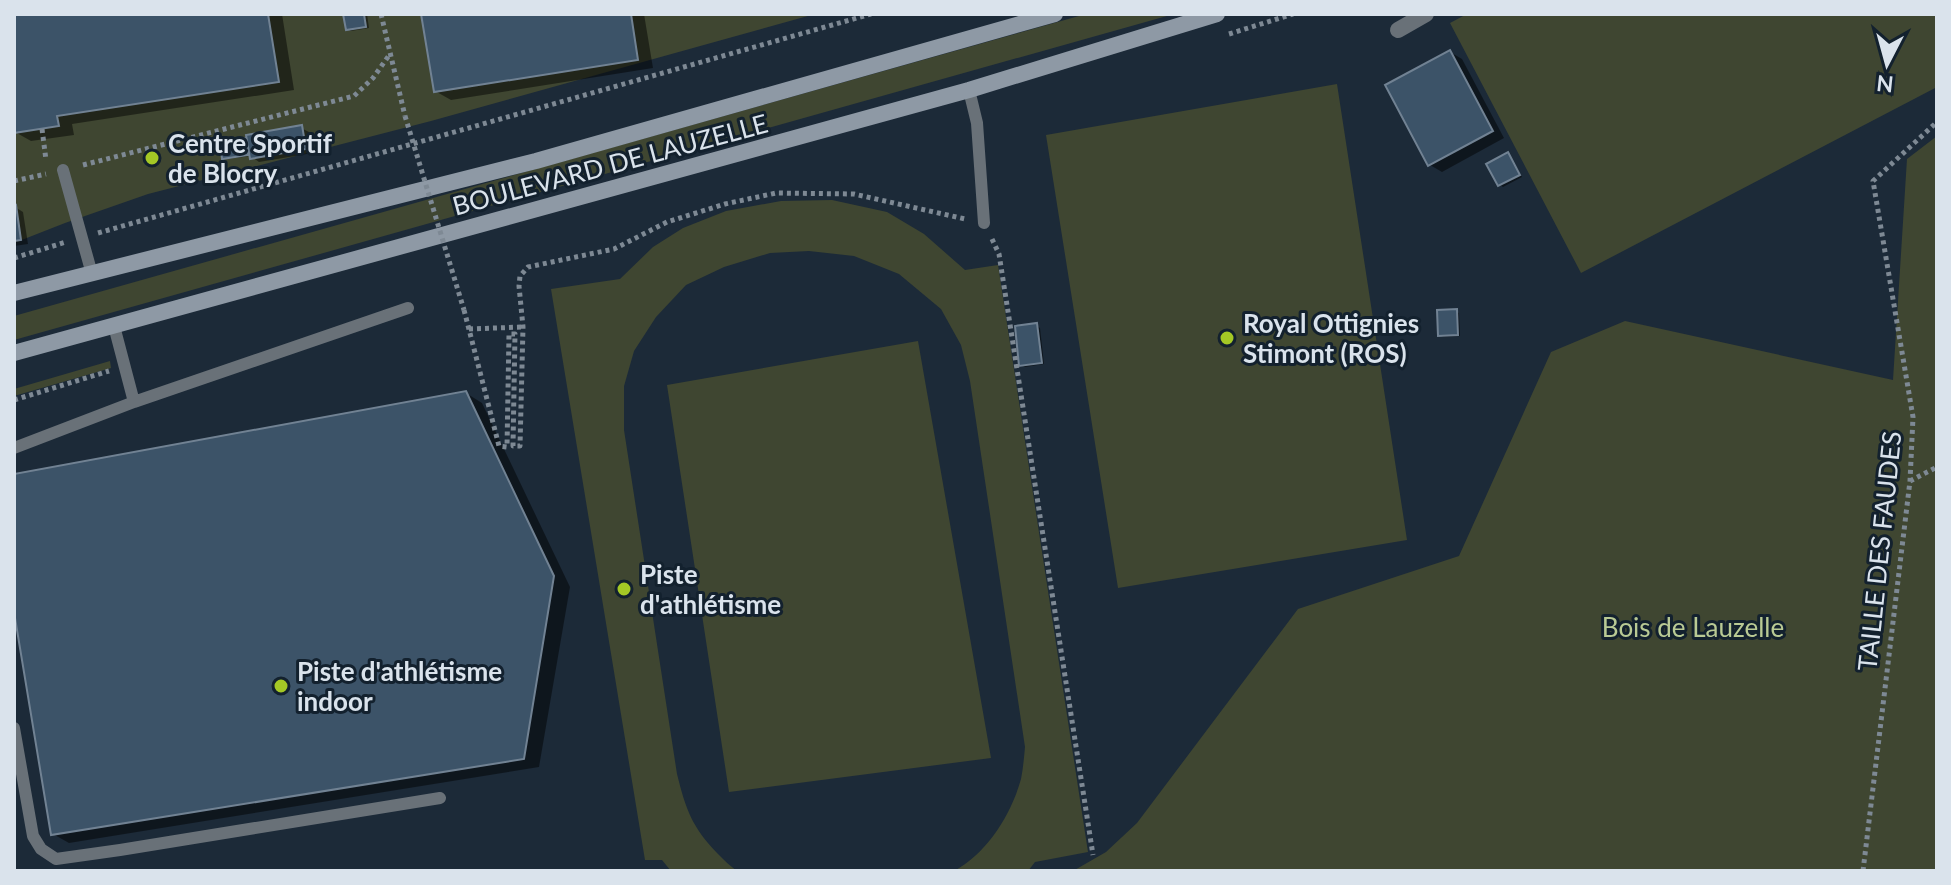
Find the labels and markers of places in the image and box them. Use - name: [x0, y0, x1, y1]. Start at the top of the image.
- place label: Centre Sportif de Blocry: [168, 127, 333, 189]
- marker: Centre Sportif de Blocry: [143, 149, 161, 167]
- place label: Royal Ottignies Stimont (ROS): [1243, 307, 1419, 369]
- marker: Royal Ottignies Stimont (ROS): [1218, 329, 1236, 347]
- place label: Piste d'athlétisme: [640, 558, 781, 620]
- marker: Piste d'athlétisme: [615, 580, 633, 598]
- place label: Piste d'athlétisme indoor: [297, 655, 502, 717]
- marker: Piste d'athlétisme indoor: [272, 677, 290, 695]

